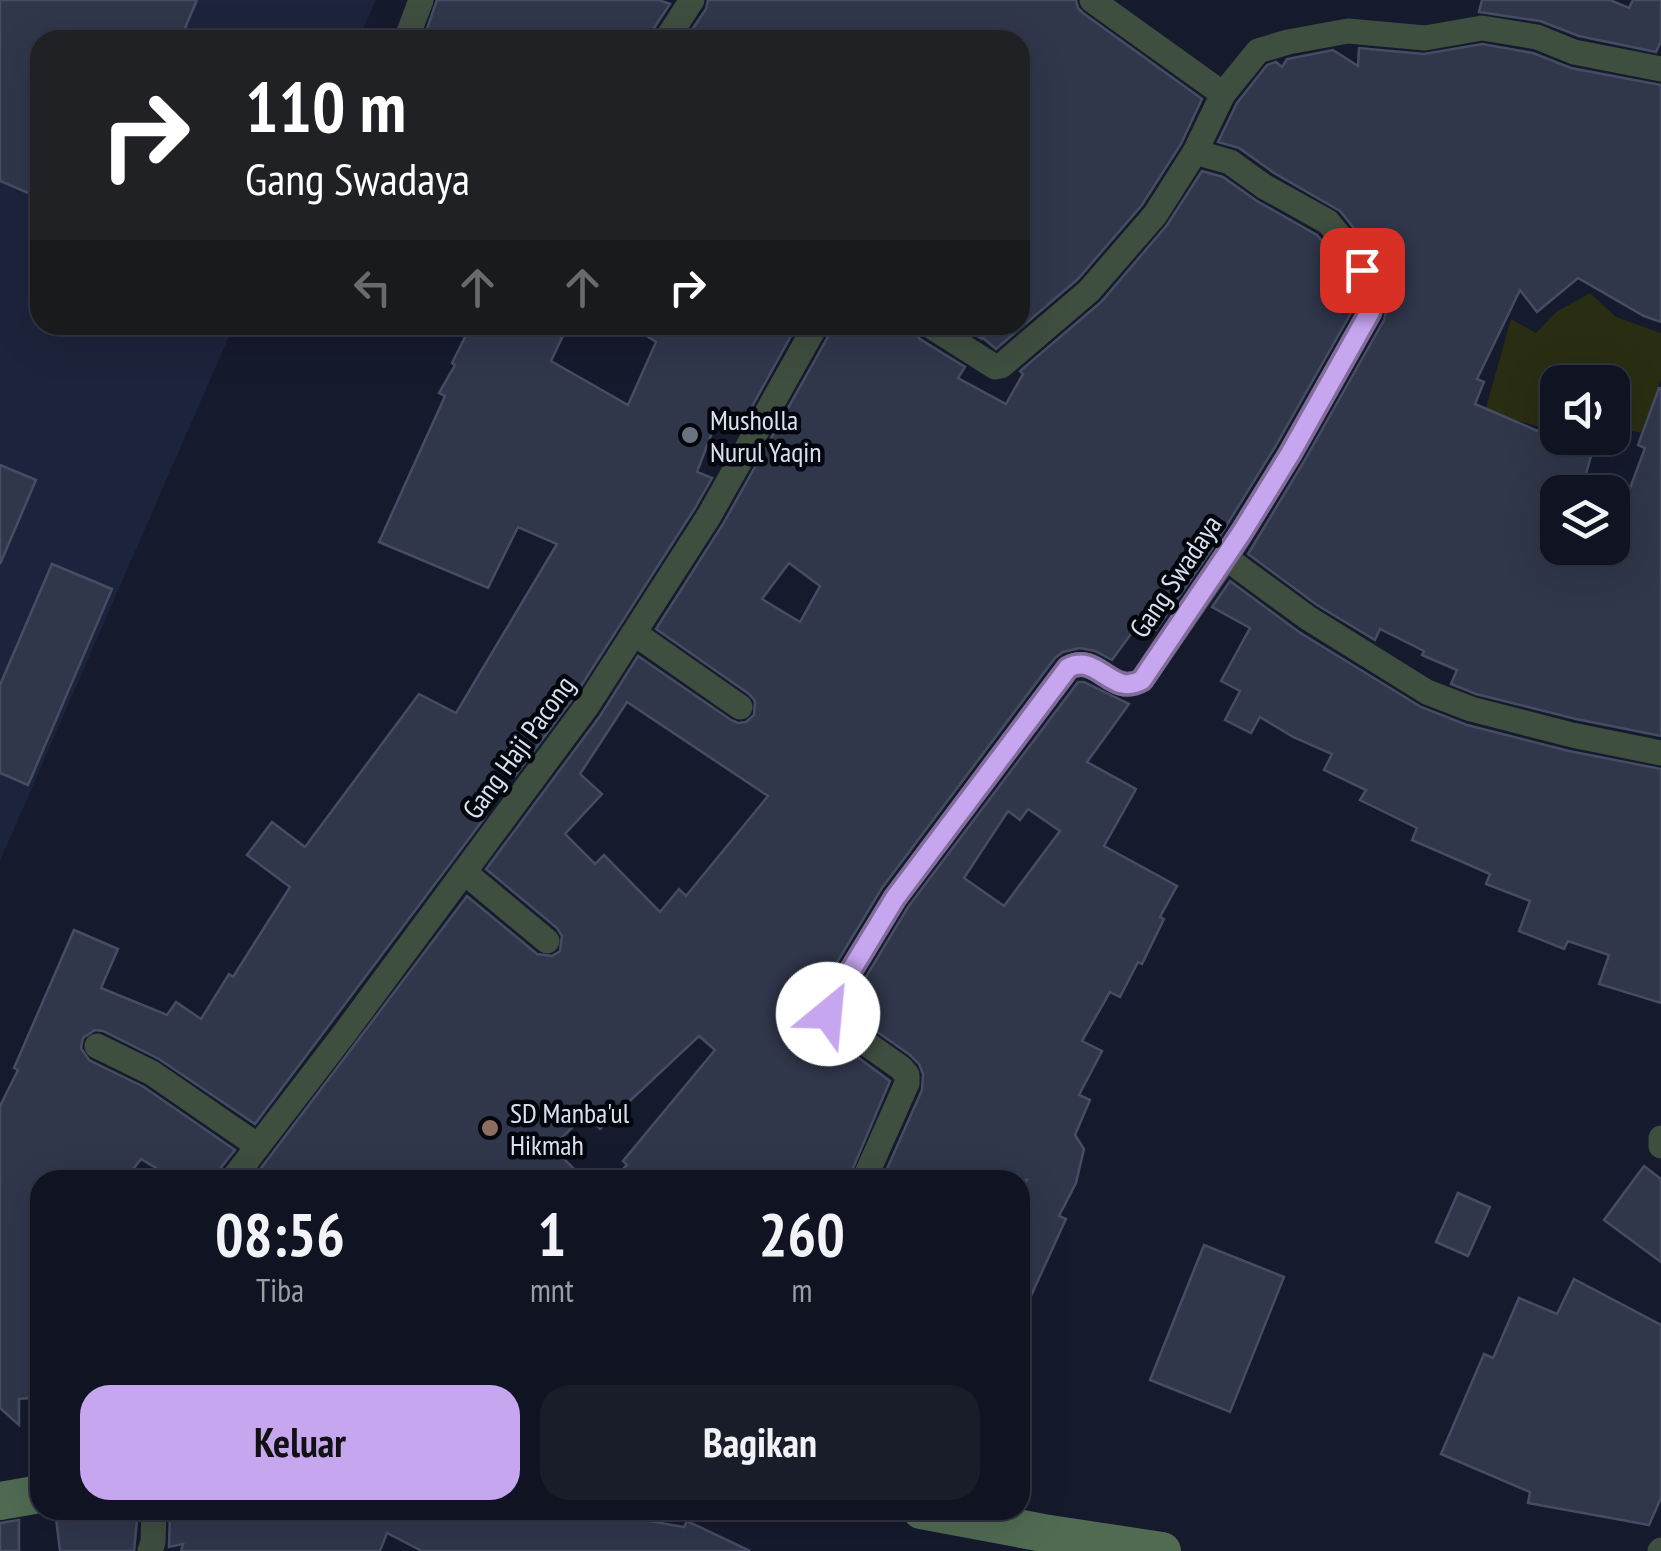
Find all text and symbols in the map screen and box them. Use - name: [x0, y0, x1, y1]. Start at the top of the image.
- text: 110 m: [245, 61, 406, 151]
- icon: right: [80, 70, 210, 200]
- text: Gang Swadaya: [245, 149, 470, 207]
- pin: [1320, 228, 1405, 313]
- icon: arrive: [1335, 243, 1390, 298]
- icon: left: [345, 260, 400, 315]
- icon: ahead: [450, 260, 505, 315]
- icon: ahead: [555, 260, 610, 315]
- icon: right: [660, 260, 715, 315]
- map controls: [1540, 365, 1630, 565]
- button: sound: [1540, 365, 1630, 455]
- place label: Musholla Nurul Yaqin: [710, 401, 822, 470]
- marker: Musholla Nurul Yaqin: [679, 424, 701, 446]
- button: layers: [1540, 475, 1630, 565]
- street label: Gang Swadaya: [1121, 508, 1229, 644]
- street label: Gang Haji Pacong: [453, 668, 583, 826]
- position arrow: [776, 962, 880, 1066]
- place label: SD Manba'ul Hikmah: [510, 1094, 630, 1163]
- marker: SD Manba'ul Hikmah: [479, 1117, 501, 1139]
- text: 08:56: [215, 1195, 345, 1273]
- text: 1: [538, 1195, 566, 1273]
- text: 260: [759, 1195, 845, 1273]
- text: Tiba: [256, 1269, 304, 1311]
- text: mnt: [530, 1269, 574, 1311]
- text: m: [791, 1269, 812, 1311]
- button: Keluar: [80, 1385, 520, 1500]
- button: Bagikan: [540, 1385, 980, 1500]

